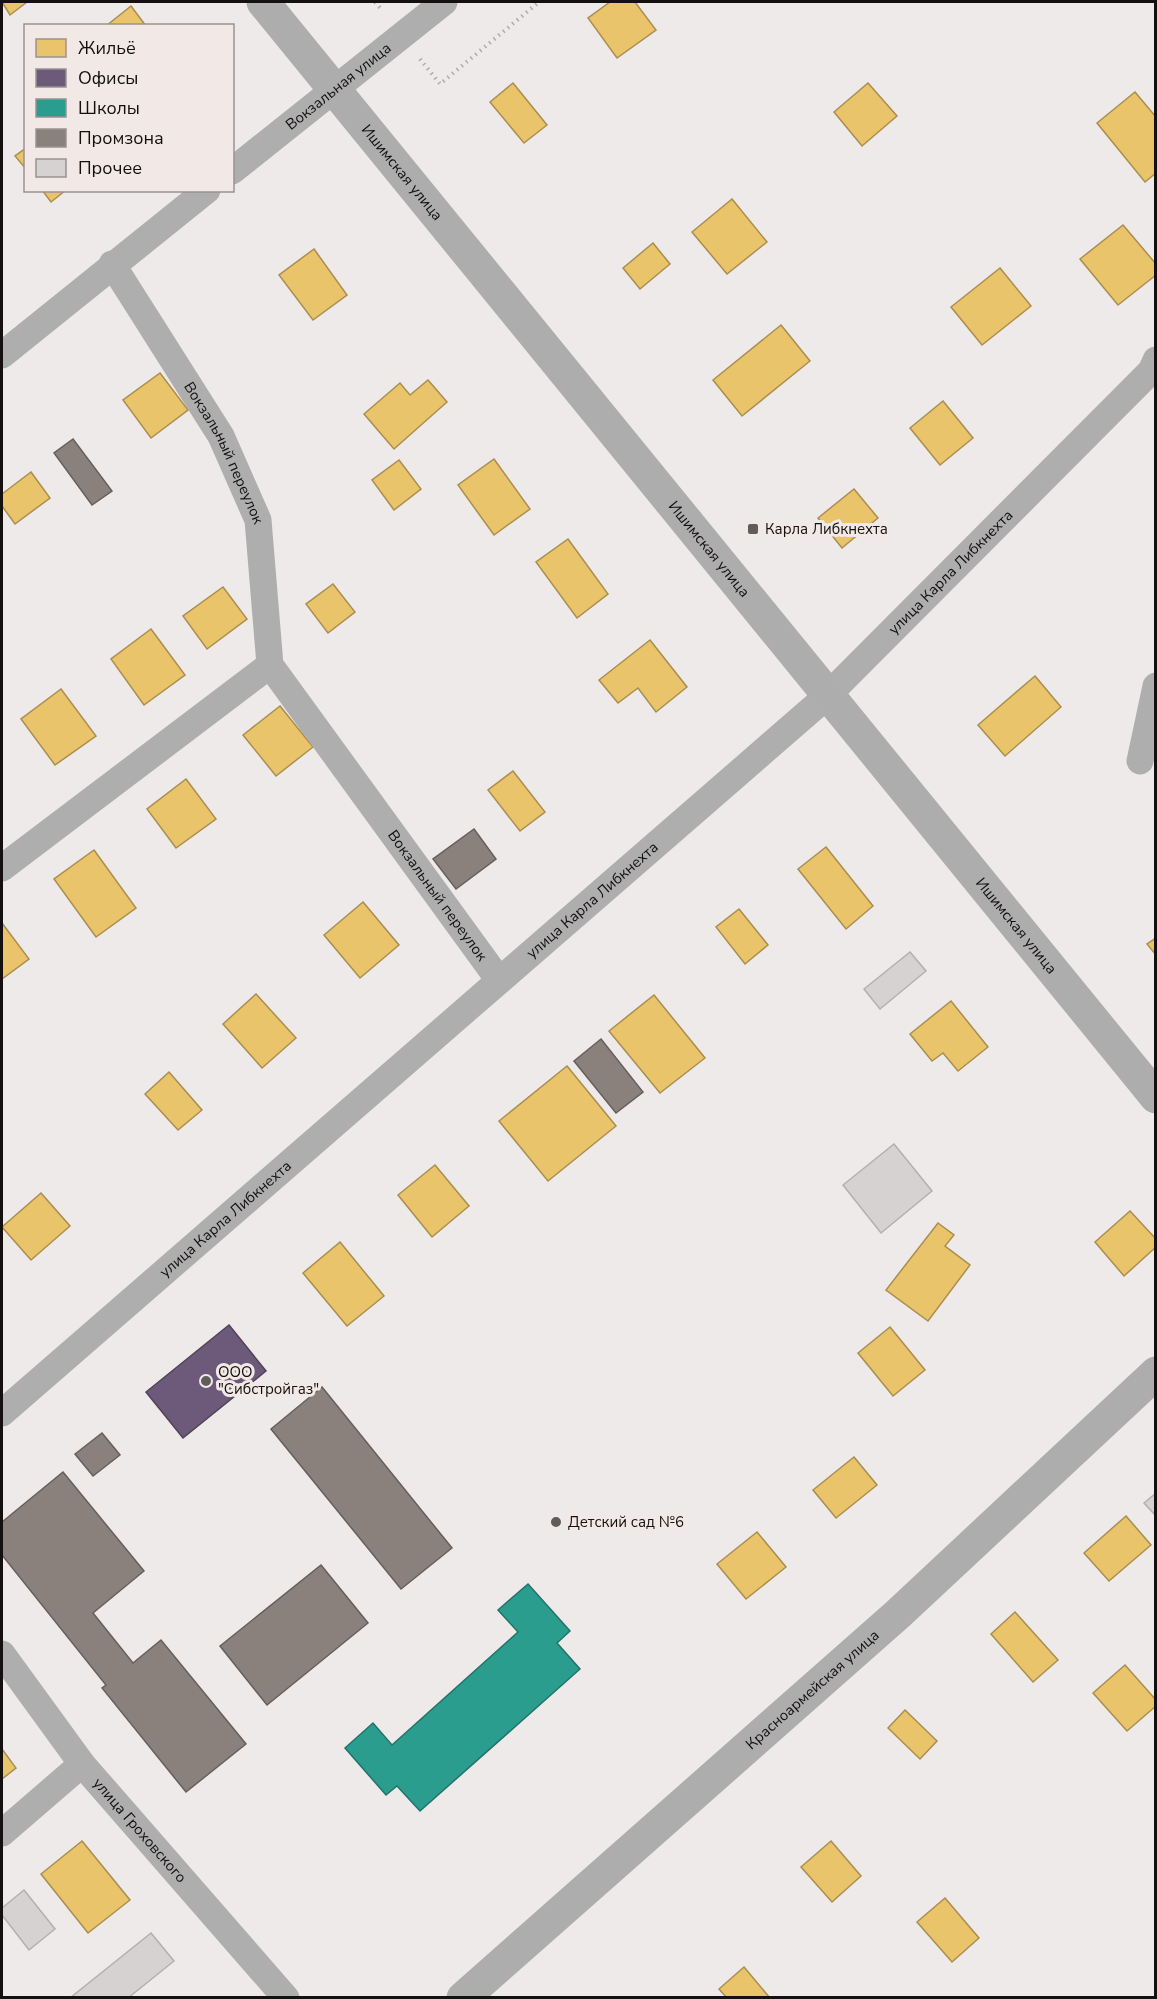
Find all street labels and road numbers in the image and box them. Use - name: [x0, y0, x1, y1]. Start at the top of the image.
- street label: Вокзальная улица: [281, 38, 395, 134]
- street label: Ишимская улица: [357, 120, 447, 225]
- street label: Вокзальный переулок: [179, 378, 269, 527]
- street label: Ишимская улица: [664, 497, 754, 601]
- street label: улица Карла Либкнехта: [884, 505, 1017, 639]
- street label: Вокзальный переулок: [383, 826, 492, 965]
- street label: улица Карла Либкнехта: [522, 837, 662, 963]
- street label: Ишимская улица: [971, 873, 1062, 978]
- street label: улица Карла Либкнехта: [155, 1156, 296, 1282]
- street label: Красноармейская улица: [741, 1625, 883, 1754]
- street label: улица Гроховского: [89, 1774, 191, 1887]

